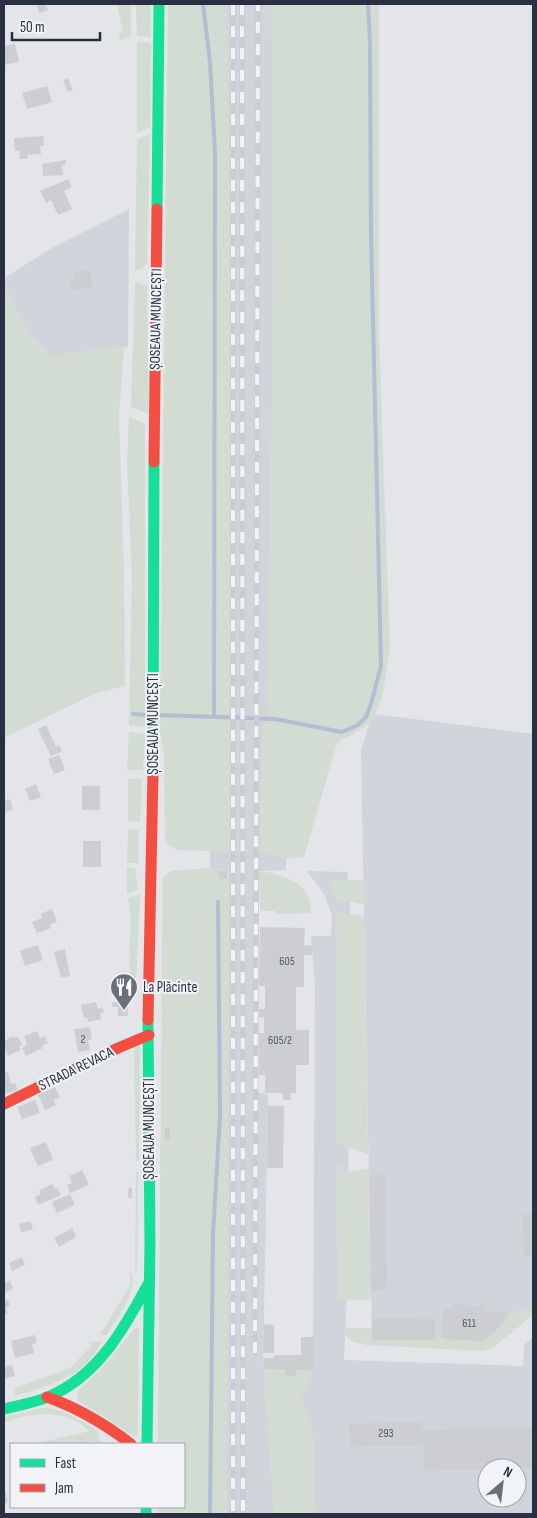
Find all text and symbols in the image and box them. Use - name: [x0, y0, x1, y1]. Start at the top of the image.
- scale bar: [12, 10, 100, 42]
- text: 50 m: [20, 18, 45, 37]
- street label: ȘOSEAUA MUNCEȘTI: [146, 268, 166, 370]
- street label: ȘOSEAUA MUNCEȘTI: [144, 673, 163, 775]
- house number: 605: [279, 954, 295, 969]
- restaurant icon: La Plăcinte: [109, 972, 139, 1011]
- place label: La Plăcinte: [143, 978, 197, 997]
- house number: 2: [81, 1032, 86, 1047]
- house number: 605/2: [268, 1033, 292, 1048]
- street label: STRADA REVACA: [35, 1042, 117, 1095]
- street label: ȘOSEAUA MUNCEȘTI: [140, 1078, 159, 1180]
- house number: 611: [462, 1316, 477, 1331]
- house number: 293: [378, 1426, 394, 1441]
- legend: [10, 1443, 185, 1508]
- text: Fast: [55, 1454, 77, 1473]
- north arrow: [477, 1458, 527, 1508]
- text: N: [501, 1463, 515, 1481]
- text: Jam: [54, 1479, 73, 1498]

